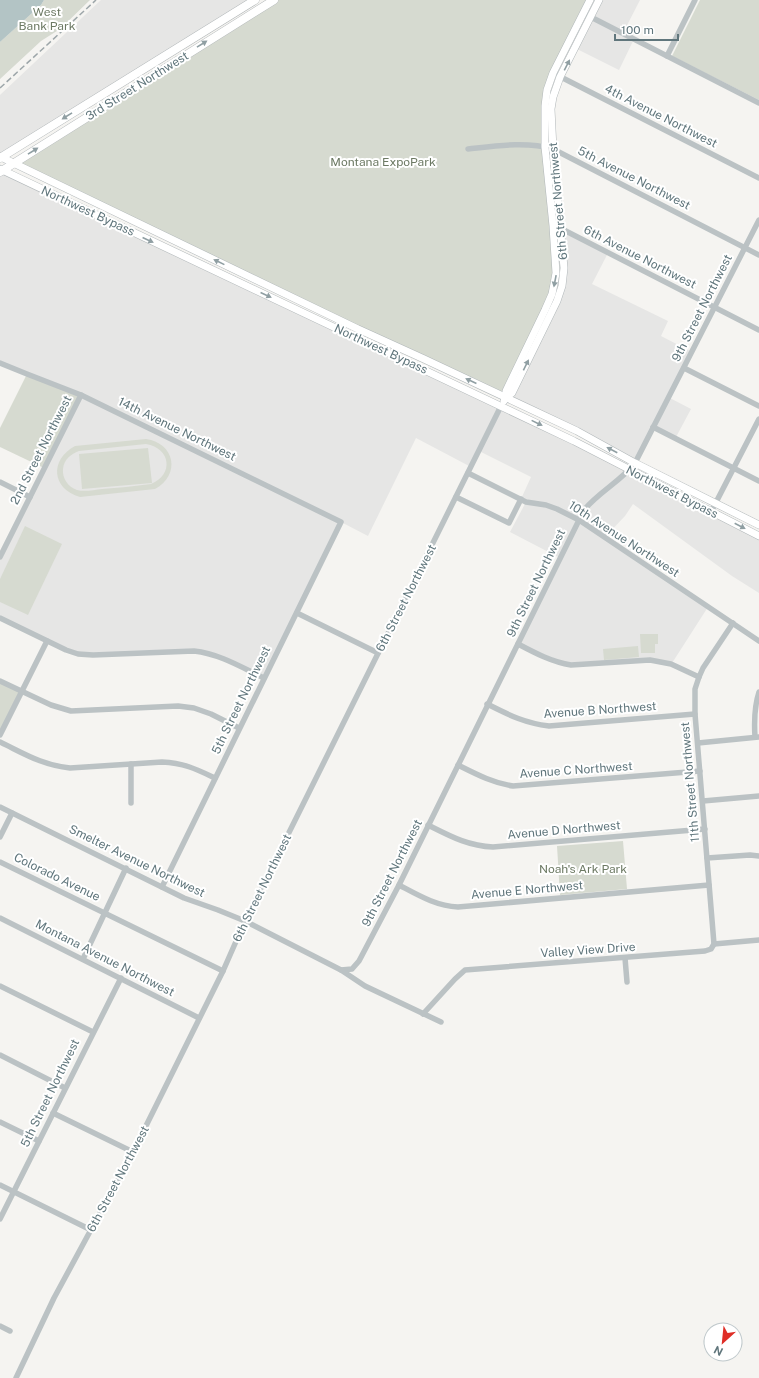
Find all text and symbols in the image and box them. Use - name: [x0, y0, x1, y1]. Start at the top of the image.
- park label: West Bank Park: [19, 5, 76, 33]
- scale bar: [615, 16, 678, 42]
- text: 100 m: [621, 23, 654, 37]
- one-way arrow: [196, 41, 208, 48]
- street label: 3rd Street Northwest: [83, 49, 191, 123]
- one-way arrow: [563, 59, 570, 70]
- street label: 4th Avenue Northwest: [602, 82, 720, 151]
- one-way arrow: [62, 112, 72, 120]
- street label: 6th Street Northwest: [546, 141, 570, 260]
- street label: 5th Avenue Northwest: [575, 144, 693, 213]
- one-way arrow: [27, 148, 39, 155]
- park label: Montana ExpoPark: [330, 155, 436, 169]
- street label: Northwest Bypass: [39, 183, 137, 239]
- street label: 6th Avenue Northwest: [581, 223, 699, 292]
- one-way arrow: [143, 237, 154, 243]
- street label: 9th Street Northwest: [669, 252, 735, 364]
- one-way arrow: [213, 259, 225, 265]
- one-way arrow: [551, 275, 557, 287]
- one-way arrow: [260, 292, 272, 298]
- street label: Northwest Bypass: [332, 321, 430, 377]
- one-way arrow: [523, 359, 529, 371]
- one-way arrow: [465, 378, 477, 384]
- street label: 2nd Street Northwest: [7, 393, 75, 507]
- street label: 14th Avenue Northwest: [116, 394, 238, 464]
- one-way arrow: [531, 420, 542, 426]
- one-way arrow: [606, 447, 618, 453]
- street label: Northwest Bypass: [624, 463, 720, 521]
- street label: 10th Avenue Northwest: [566, 498, 682, 580]
- one-way arrow: [734, 523, 746, 530]
- street label: 9th Street Northwest: [504, 527, 568, 639]
- street label: 6th Street Northwest: [373, 542, 439, 654]
- street label: 5th Street Northwest: [209, 643, 273, 756]
- street label: Avenue B Northwest: [543, 699, 657, 721]
- street label: 11th Street Northwest: [678, 721, 702, 843]
- street label: Avenue C Northwest: [519, 759, 633, 781]
- street label: 9th Street Northwest: [359, 817, 425, 929]
- street label: Avenue D Northwest: [507, 818, 621, 842]
- street label: Smelter Avenue Northwest: [67, 822, 208, 900]
- street label: 6th Street Northwest: [230, 832, 294, 944]
- street label: Colorado Avenue: [12, 850, 103, 904]
- park label: Noah's Ark Park: [539, 862, 627, 876]
- street label: Avenue E Northwest: [470, 878, 584, 902]
- street label: Montana Avenue Northwest: [33, 917, 177, 999]
- street label: Valley View Drive: [540, 940, 636, 960]
- street label: 5th Street Northwest: [18, 1036, 82, 1149]
- street label: 6th Street Northwest: [84, 1123, 152, 1234]
- north arrow: [703, 1322, 743, 1362]
- text: N: [712, 1344, 725, 1358]

